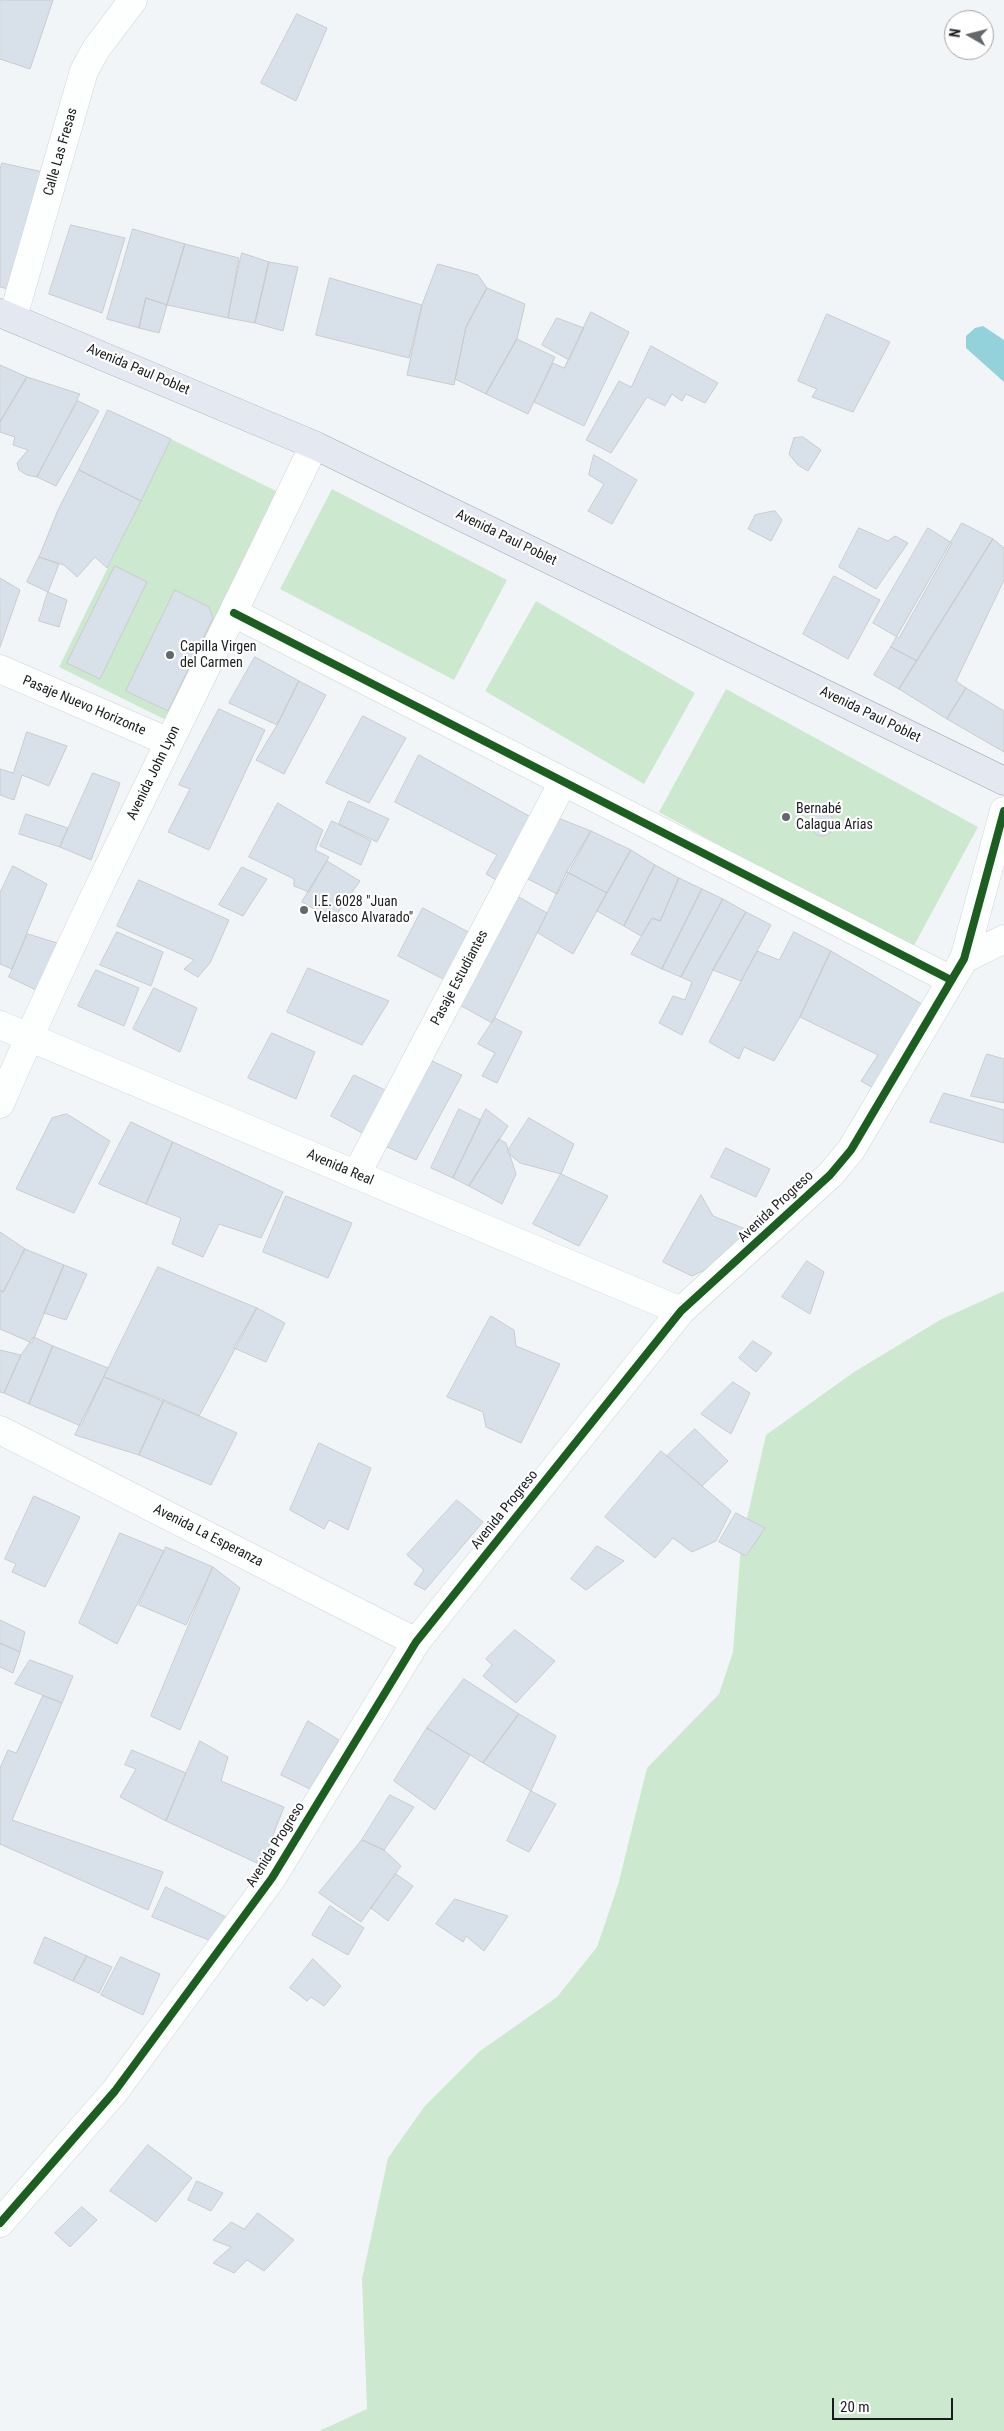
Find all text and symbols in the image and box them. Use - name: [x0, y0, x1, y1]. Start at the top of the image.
- north arrow: [944, 10, 994, 60]
- text: N: [947, 28, 964, 38]
- street label: Calle Las Fresas: [40, 106, 82, 198]
- street label: Avenida Paul Poblet: [84, 341, 192, 399]
- street label: Avenida Paul Poblet: [453, 506, 559, 570]
- place label: Capilla Virgen del Carmen: [180, 639, 257, 672]
- marker: Capilla Virgen del Carmen: [164, 649, 176, 661]
- street label: Pasaje Nuevo Horizonte: [20, 672, 148, 740]
- street label: Avenida Paul Poblet: [817, 683, 923, 747]
- street label: Avenida John Lyon: [124, 723, 184, 823]
- place label: Bernabé Calagua Arias: [796, 801, 873, 834]
- marker: Bernabé Calagua Arias: [780, 811, 792, 823]
- place label: I.E. 6028 "Juan Velasco Alvarado": [314, 894, 413, 926]
- marker: I.E. 6028 "Juan Velasco Alvarado": [298, 904, 310, 916]
- street label: Pasaje Estudiantes: [428, 928, 492, 1028]
- street label: Avenida Real: [304, 1146, 376, 1190]
- street label: Avenida Progreso: [735, 1168, 817, 1246]
- street label: Avenida Progreso: [468, 1467, 542, 1553]
- street label: Avenida La Esperanza: [150, 1501, 266, 1571]
- street label: Avenida Progreso: [243, 1799, 309, 1891]
- scale bar: [834, 2388, 955, 2420]
- text: 20 m: [840, 2398, 870, 2416]

